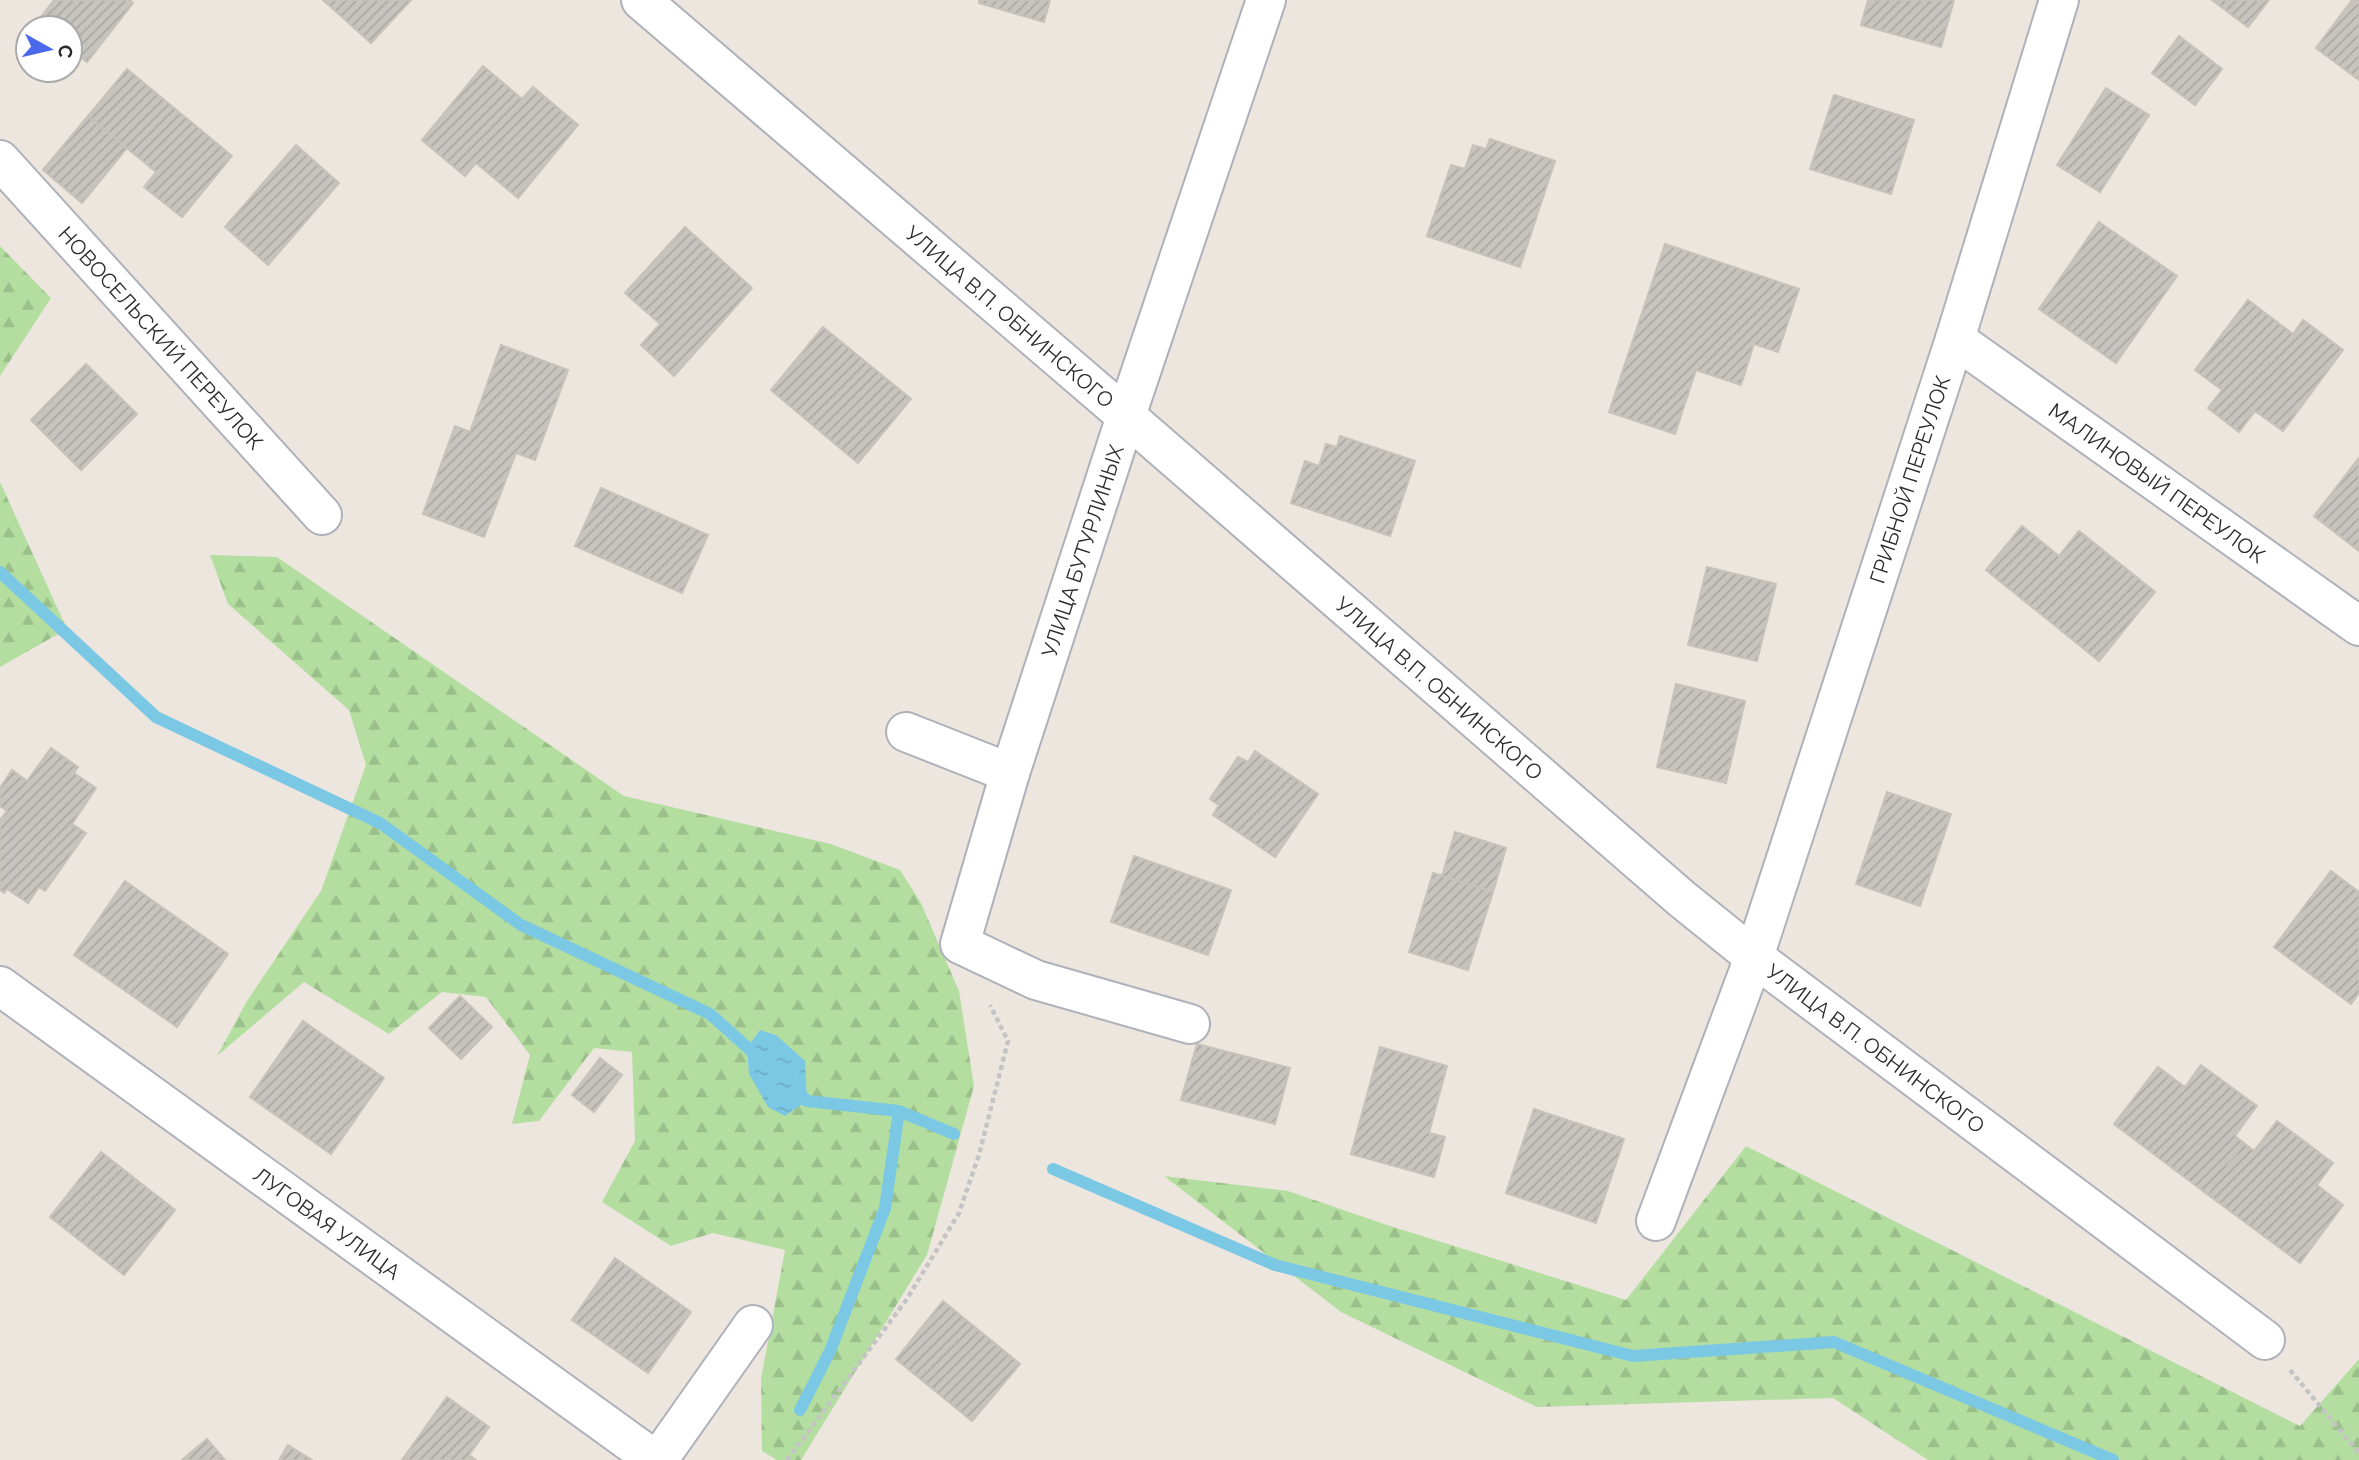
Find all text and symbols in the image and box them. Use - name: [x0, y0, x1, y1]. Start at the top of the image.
- north arrow: [14, 14, 84, 84]
- text: С: [54, 43, 78, 59]
- street label: УЛИЦА В.П. ОБНИНСКОГО: [901, 220, 1119, 413]
- street label: НОВОСЕЛЬСКИЙ ПЕРЕУЛОК: [54, 221, 269, 454]
- street label: ГРИБНОЙ ПЕРЕУЛОК: [1864, 372, 1955, 586]
- street label: МАЛИНОВЫЙ ПЕРЕУЛОК: [2044, 397, 2270, 568]
- street label: УЛИЦА БУТУРЛИНЫХ: [1036, 441, 1129, 660]
- street label: УЛИЦА В.П. ОБНИНСКОГО: [1330, 591, 1548, 785]
- street label: УЛИЦА В.П. ОБНИНСКОГО: [1762, 958, 1990, 1138]
- street label: ЛУГОВАЯ УЛИЦА: [249, 1161, 406, 1284]

